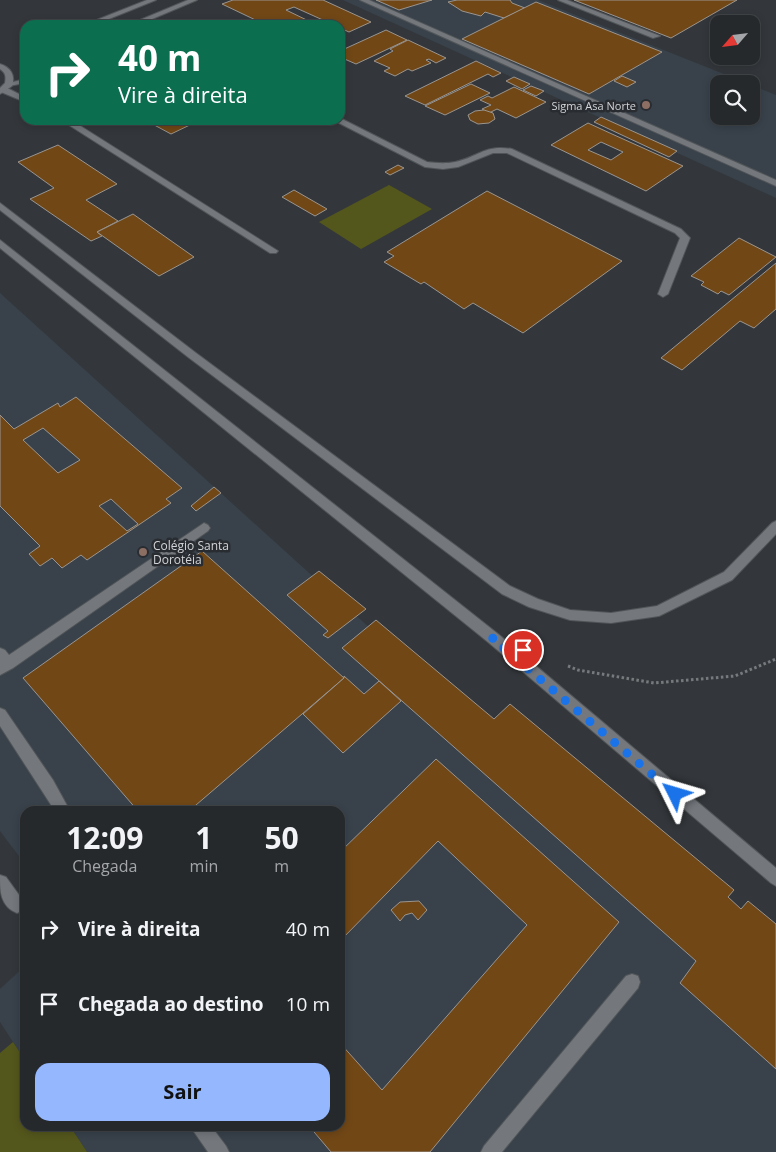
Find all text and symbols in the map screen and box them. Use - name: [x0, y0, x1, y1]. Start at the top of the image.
- north arrow: [710, 15, 760, 65]
- map controls: [710, 15, 760, 125]
- text: 40 m: [118, 34, 201, 81]
- icon: right: [35, 40, 100, 105]
- button: search: [710, 75, 760, 125]
- text: Vire à direita: [118, 79, 248, 109]
- place label: Sigma Asa Norte: [551, 98, 636, 113]
- marker: Sigma Asa Norte: [640, 99, 652, 111]
- place label: Colégio Santa Dorotéia: [153, 537, 229, 568]
- marker: Colégio Santa Dorotéia: [137, 546, 149, 558]
- pin: [502, 629, 544, 671]
- icon: arrive: [509, 636, 537, 664]
- position arrow: [648, 767, 700, 819]
- text: 12:09: [66, 817, 143, 858]
- text: 1: [195, 817, 212, 858]
- text: 50: [264, 817, 299, 858]
- text: Chegada: [72, 855, 137, 877]
- text: min: [190, 855, 218, 877]
- text: m: [274, 855, 289, 877]
- icon: right: [35, 915, 63, 943]
- text: Vire à direita: [78, 916, 201, 942]
- text: 40 m: [286, 916, 330, 942]
- icon: arrive: [35, 990, 63, 1018]
- text: Chegada ao destino: [78, 991, 264, 1017]
- text: 10 m: [286, 991, 330, 1017]
- button: Sair: [35, 1063, 330, 1121]

